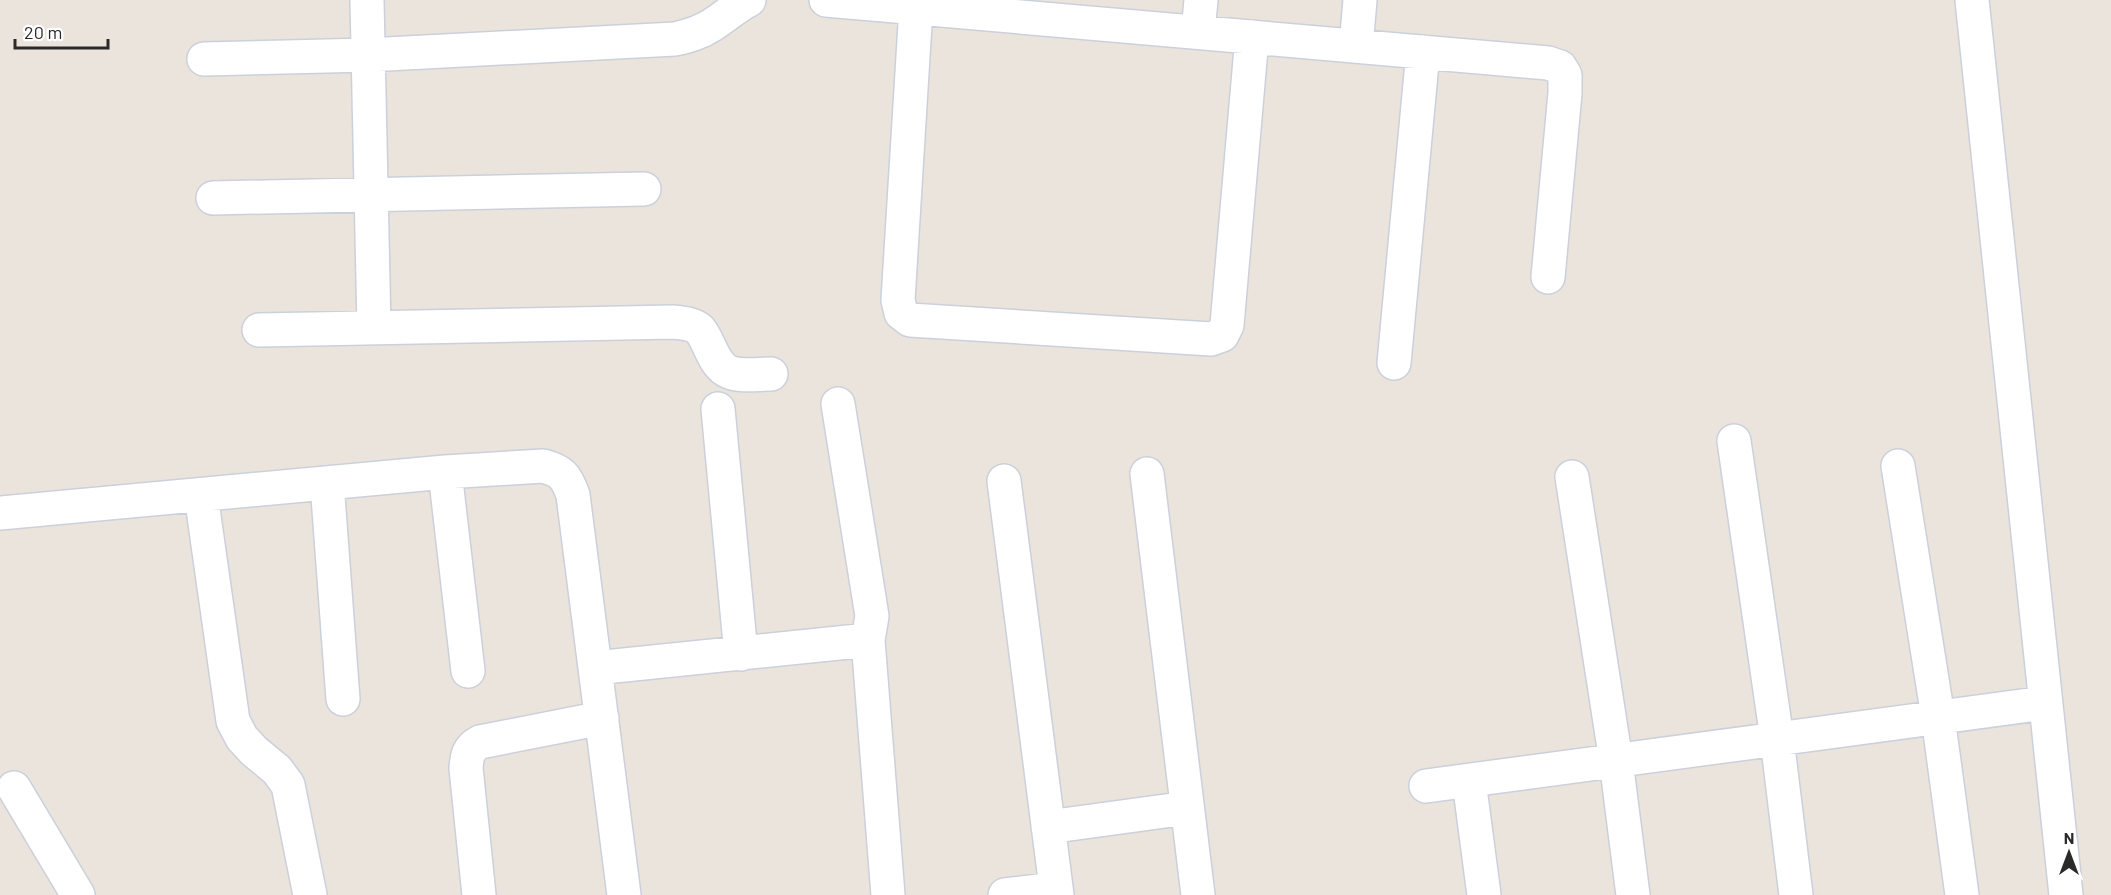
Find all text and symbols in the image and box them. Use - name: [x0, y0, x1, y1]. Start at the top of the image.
- scale bar: [15, 12, 108, 50]
- text: 20 m: [24, 21, 62, 43]
- north arrow: [2039, 823, 2099, 883]
- text: N: [2064, 828, 2074, 847]

